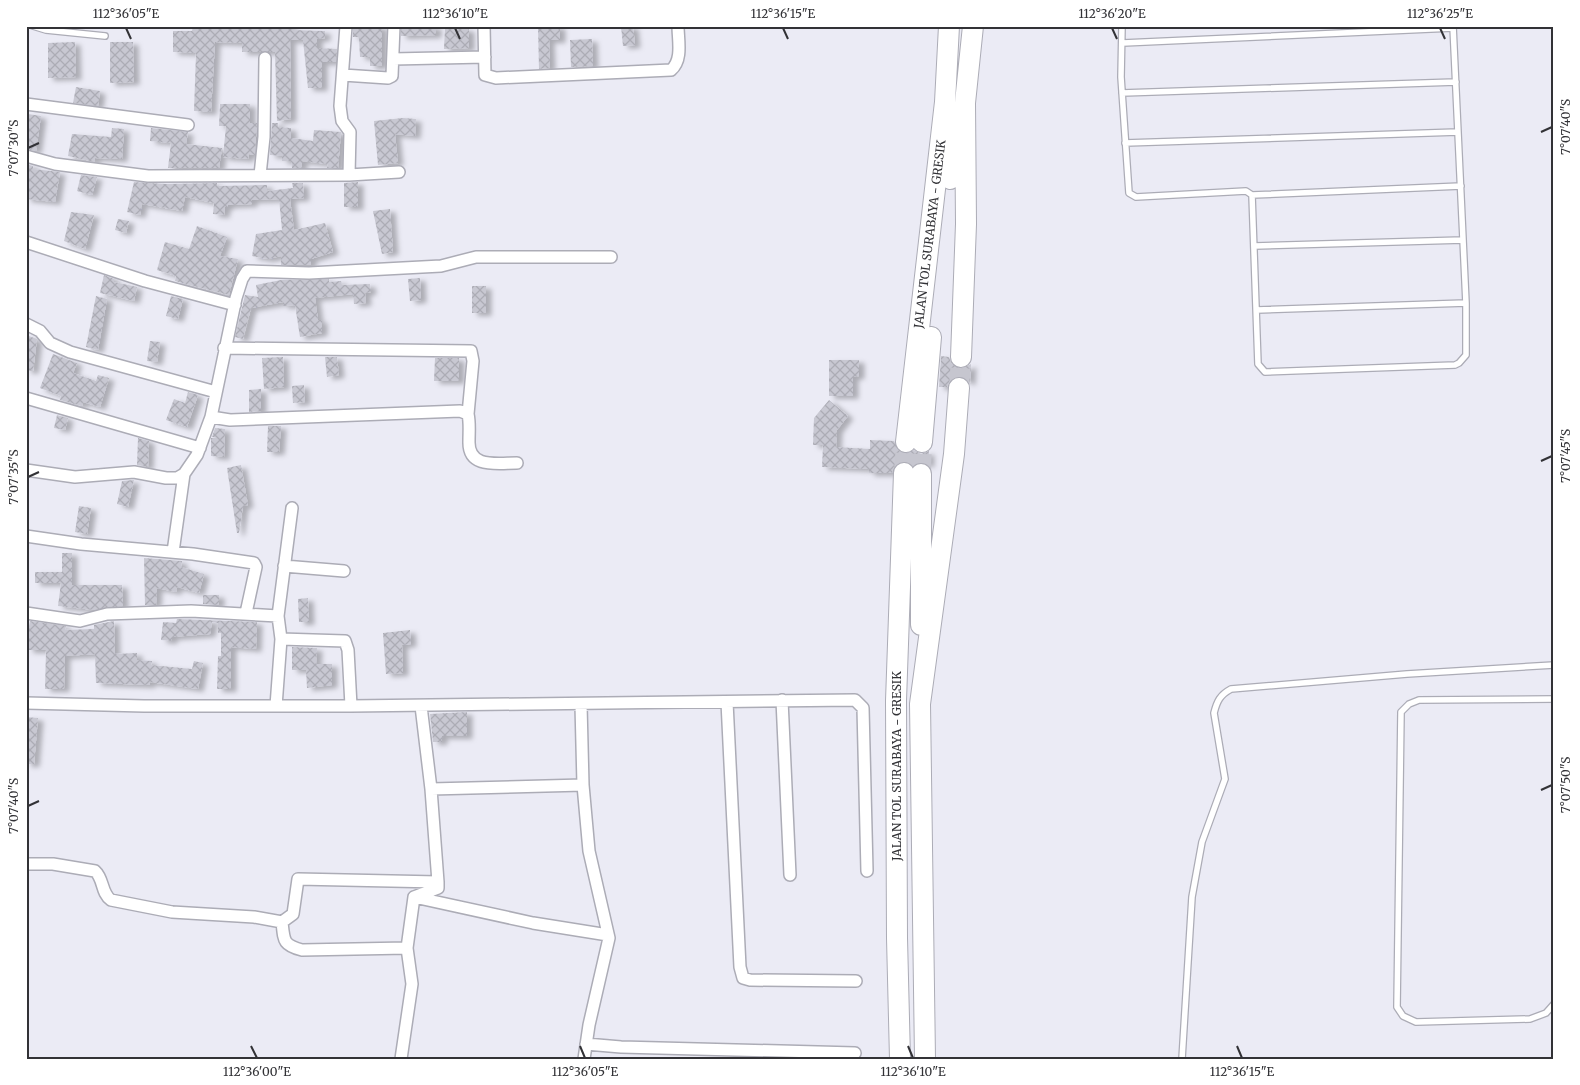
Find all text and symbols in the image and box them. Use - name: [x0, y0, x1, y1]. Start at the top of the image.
- text: 112°36'05"E: [93, 6, 160, 21]
- text: 112°36'10"E: [422, 6, 488, 21]
- text: 112°36'15"E: [751, 6, 816, 21]
- text: 112°36'20"E: [1078, 6, 1146, 21]
- text: 112°36'25"E: [1407, 6, 1473, 21]
- text: 7°07'40"S: [1558, 99, 1573, 155]
- text: 7°07'30"S: [6, 120, 21, 176]
- street label: JALAN TOL SURABAYA - GRESIK: [910, 138, 949, 330]
- text: 7°07'45"S: [1558, 429, 1573, 483]
- text: 7°07'35"S: [6, 449, 21, 505]
- street label: JALAN TOL SURABAYA - GRESIK: [889, 671, 904, 862]
- text: 7°07'50"S: [1558, 757, 1573, 813]
- text: 7°07'40"S: [6, 778, 21, 834]
- text: 112°36'00"E: [223, 1064, 291, 1079]
- text: 112°36'05"E: [552, 1064, 619, 1079]
- text: 112°36'10"E: [880, 1064, 946, 1079]
- text: 112°36'15"E: [1210, 1064, 1275, 1079]

